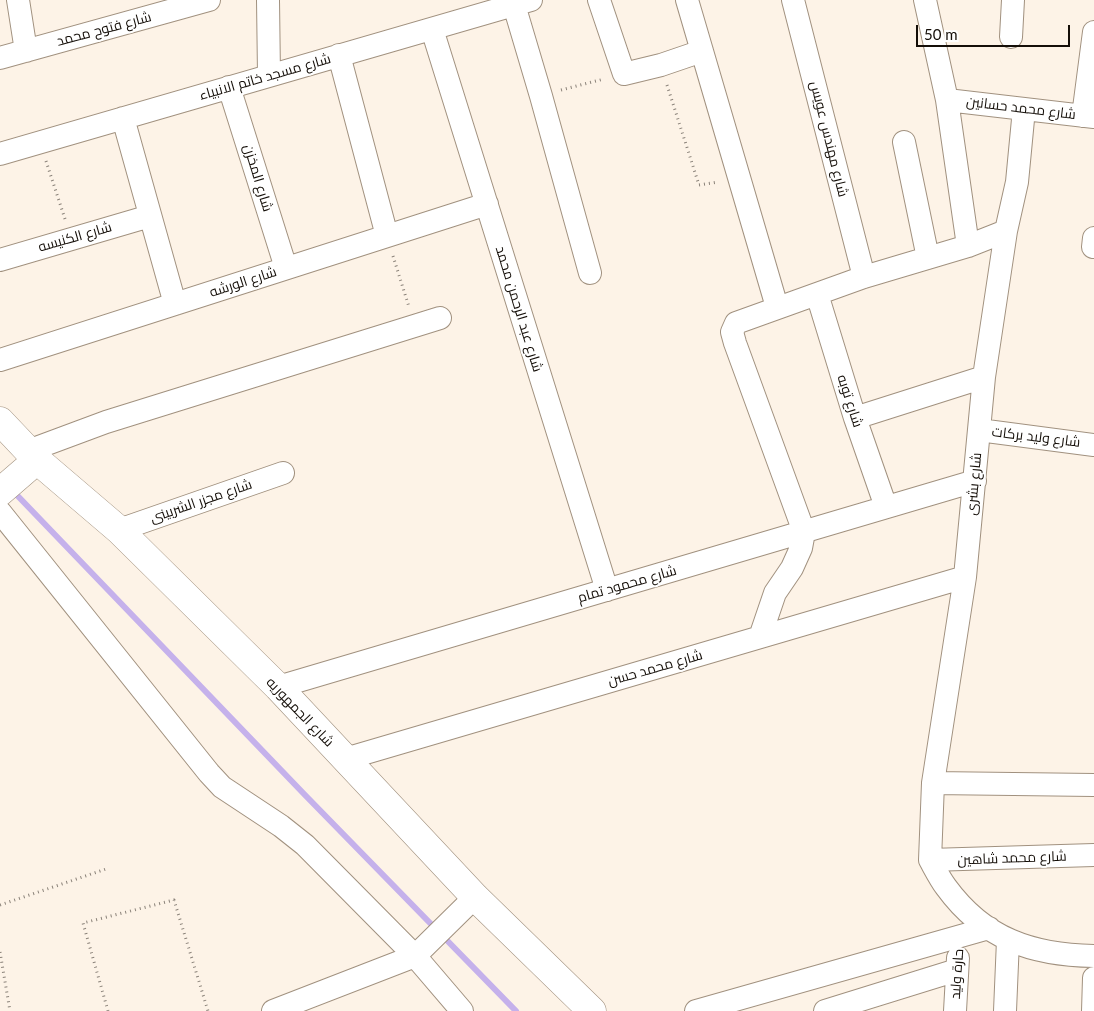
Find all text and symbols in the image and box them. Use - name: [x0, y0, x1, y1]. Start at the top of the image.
- street label: شارع فتوح محمد: [55, 8, 153, 50]
- scale bar: [919, 15, 1073, 47]
- text: 50 m: [924, 25, 958, 43]
- street label: شارع مسجد خاتم الانبياء: [197, 50, 333, 104]
- street label: شارع مهندس عويس: [806, 79, 852, 199]
- street label: شارع محمد حسانين: [965, 93, 1077, 123]
- street label: شارع المخزن: [240, 142, 276, 214]
- street label: شارع الكنيسه: [36, 218, 114, 256]
- street label: شارع عبد الرحمن محمد: [492, 244, 546, 374]
- street label: شارع الورشه: [207, 263, 279, 301]
- street label: شارع توبه: [834, 373, 866, 429]
- street label: شارع وليد بركات: [991, 423, 1081, 451]
- street label: شارع بشرى: [963, 452, 985, 516]
- street label: شارع مجزر الشربينى: [148, 476, 254, 526]
- street label: شارع محمود تمام: [576, 562, 678, 606]
- street label: شارع محمد حسن: [606, 646, 704, 690]
- street label: شارع الجمهوريه: [263, 674, 337, 750]
- street label: شارع محمد شاهين: [957, 848, 1067, 868]
- street label: حارة وليد: [947, 948, 967, 1000]

